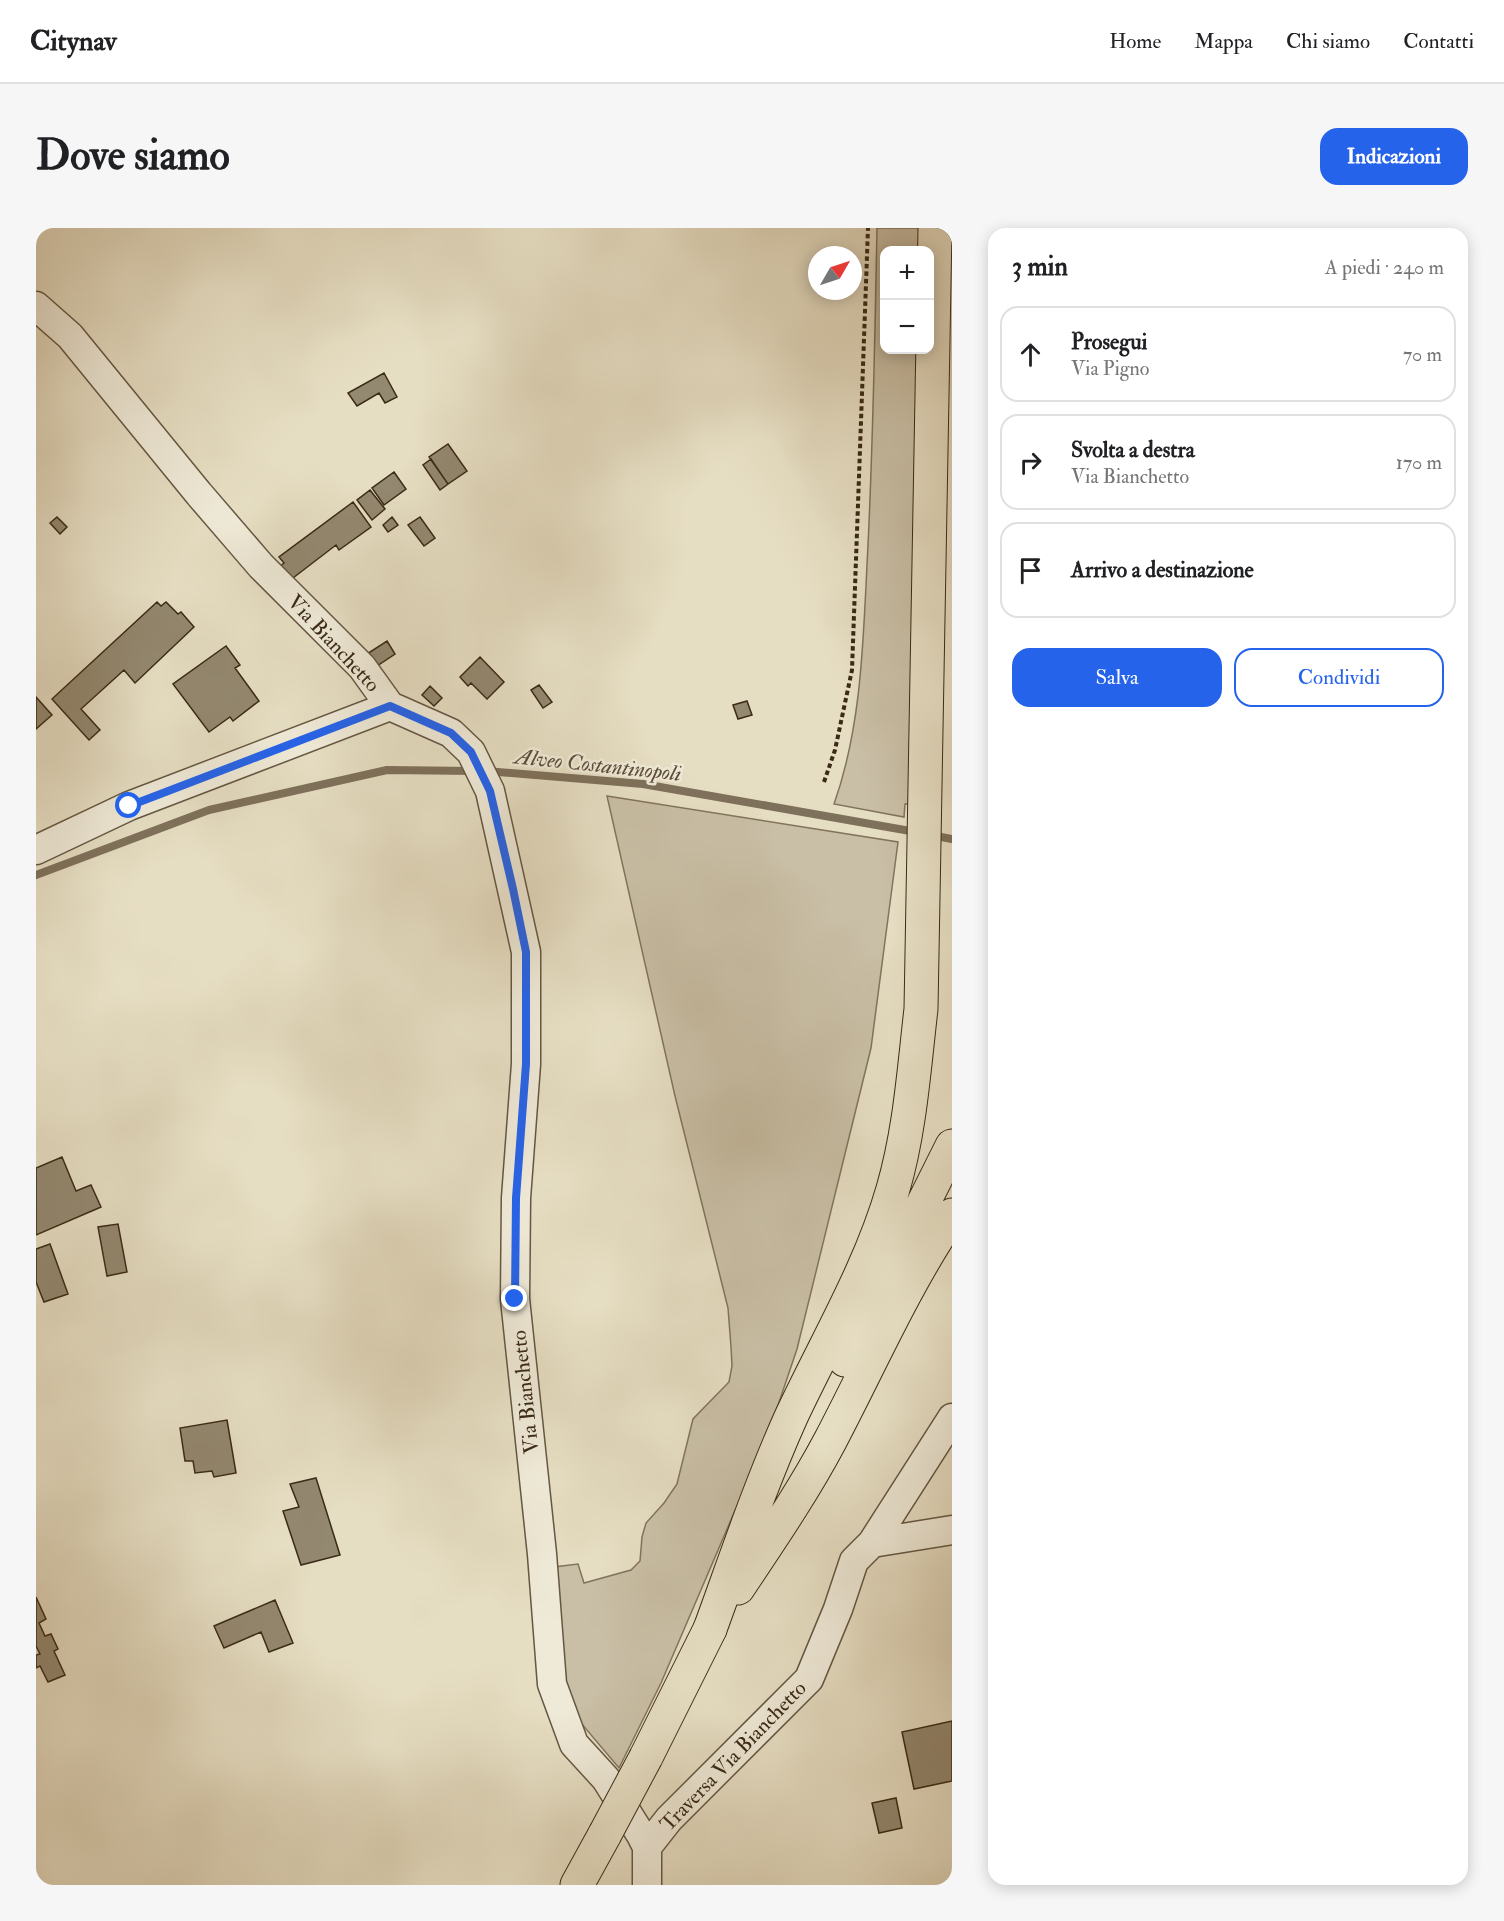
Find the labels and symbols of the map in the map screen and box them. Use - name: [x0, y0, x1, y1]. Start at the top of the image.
- north arrow: [808, 246, 862, 300]
- street label: Via Bianchetto: [281, 589, 386, 698]
- water label: Alveo Costantinopoli: [511, 742, 683, 788]
- route start: [115, 792, 141, 818]
- route end: [501, 1285, 527, 1311]
- street label: Via Bianchetto: [506, 1329, 545, 1455]
- street label: Traversa Via Bianchetto: [654, 1675, 812, 1837]

